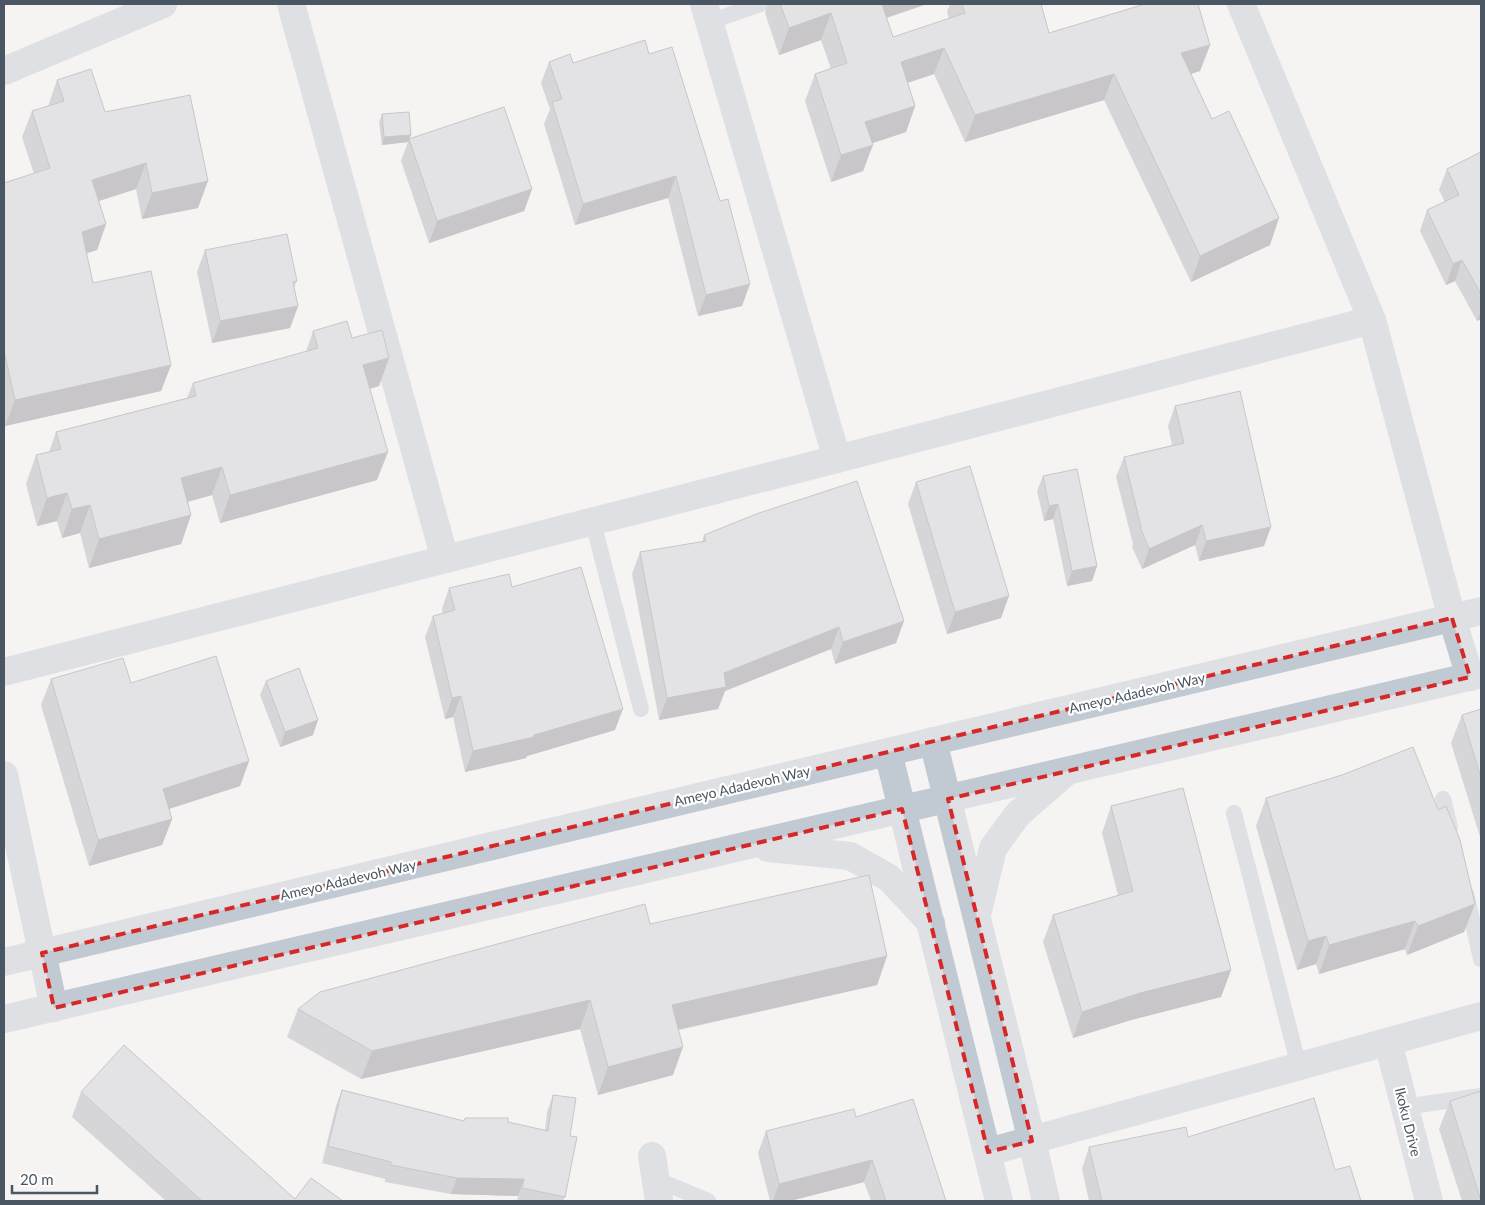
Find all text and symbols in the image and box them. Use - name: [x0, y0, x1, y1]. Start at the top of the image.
- street label: Ameyo Adadevoh Way: [1067, 668, 1207, 716]
- street label: Ameyo Adadevoh Way: [672, 761, 812, 809]
- street label: Ameyo Adadevoh Way: [278, 855, 418, 903]
- street label: Ikoku Drive: [1392, 1086, 1425, 1158]
- scale bar: [12, 1162, 98, 1194]
- text: 20 m: [20, 1170, 54, 1188]

